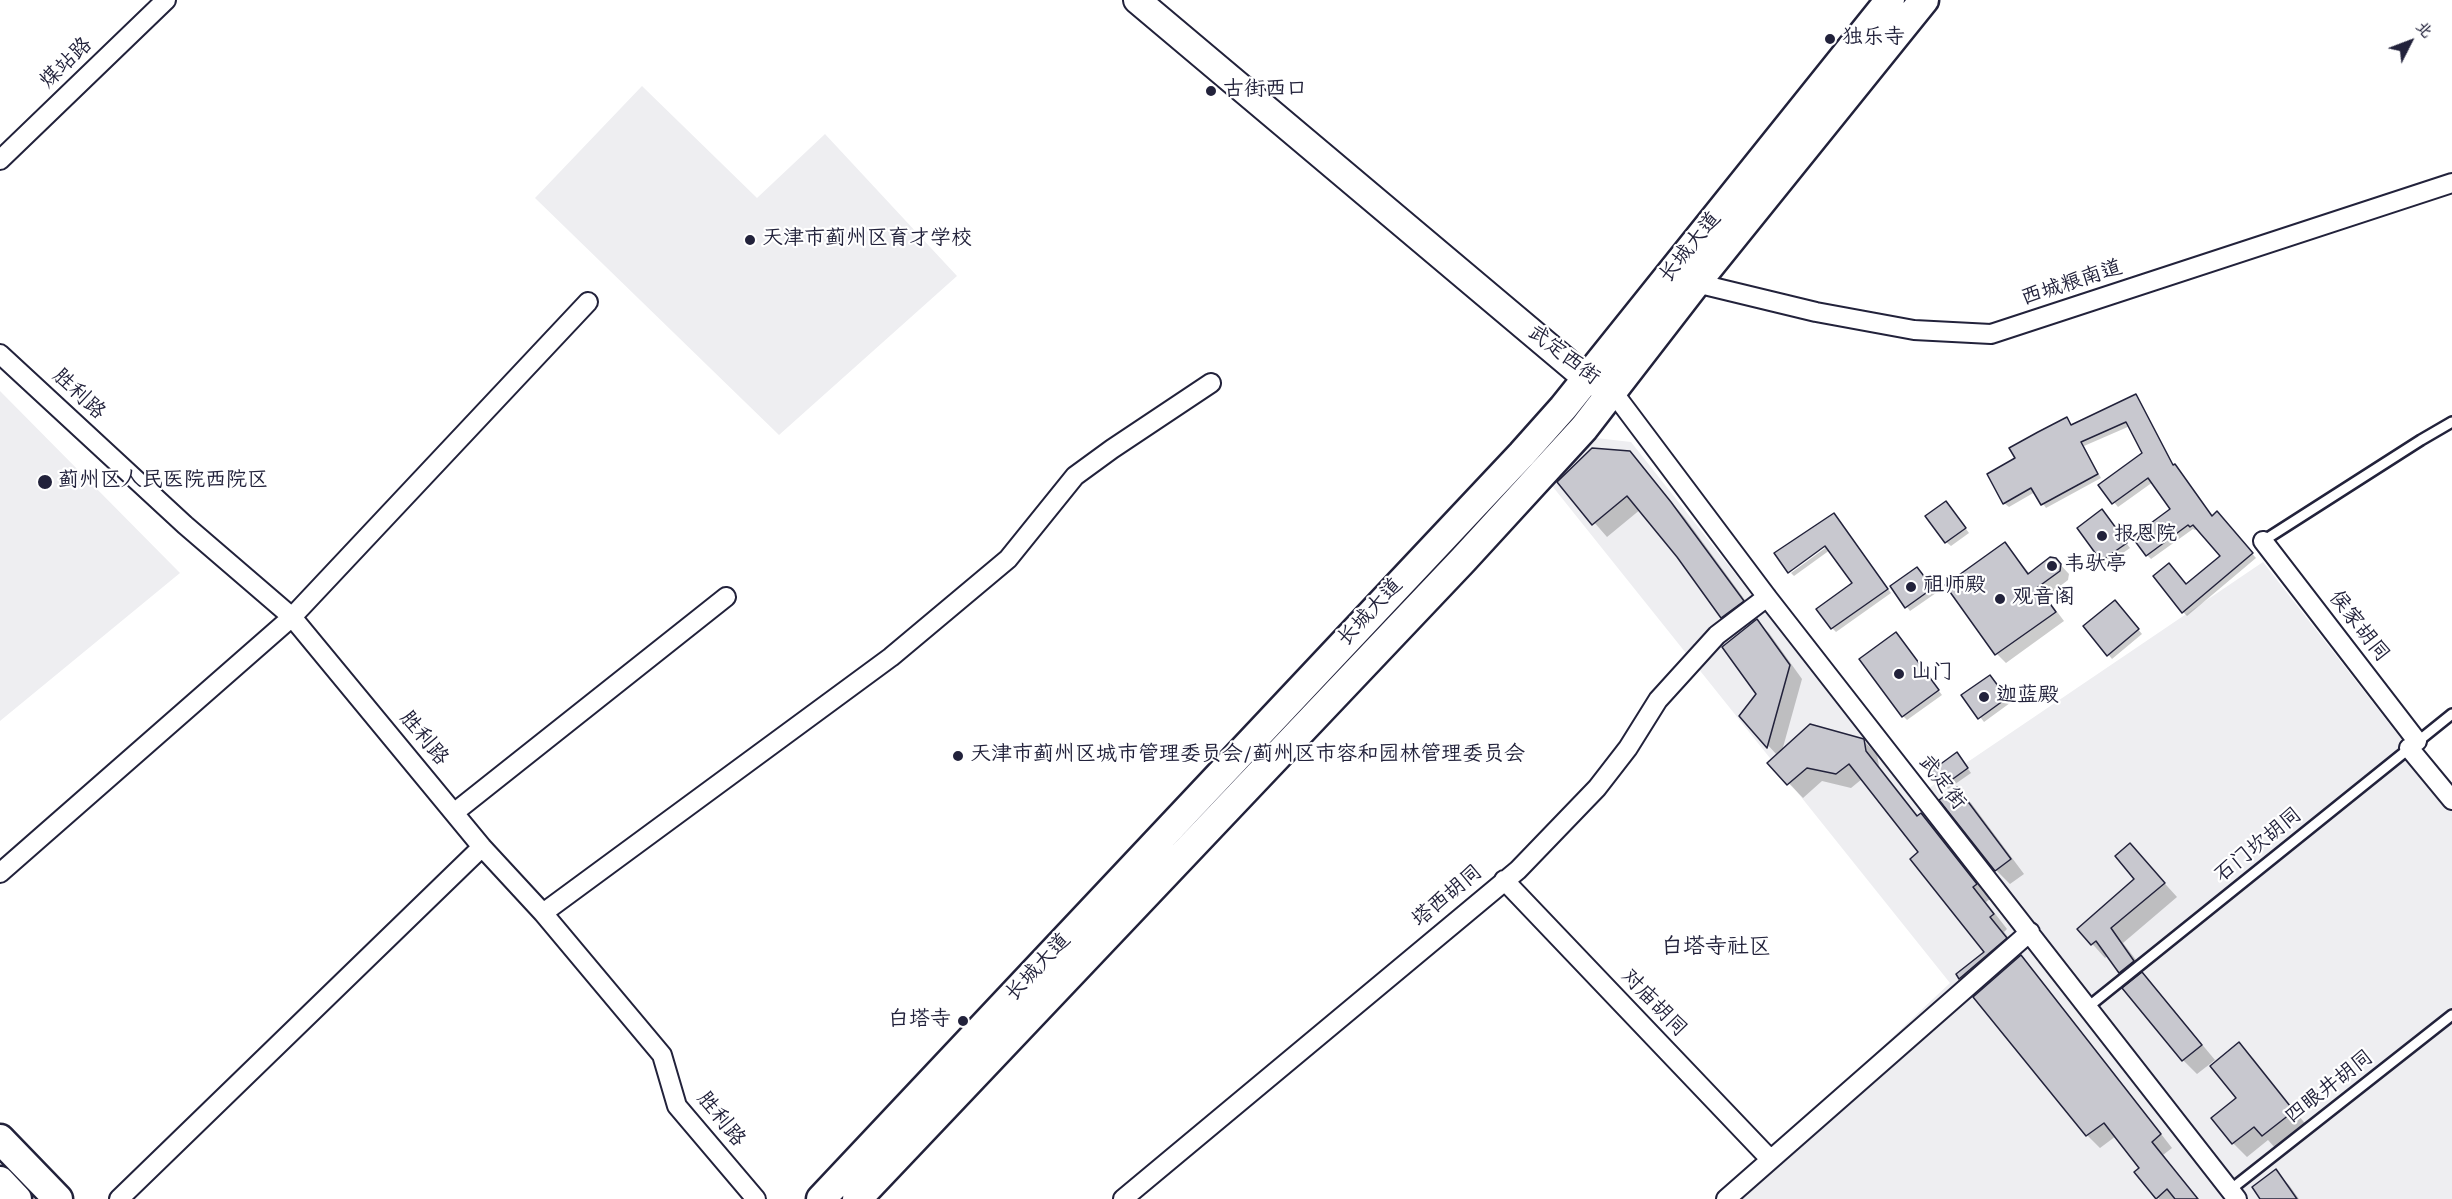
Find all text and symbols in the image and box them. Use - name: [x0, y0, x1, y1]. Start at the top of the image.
- north arrow: [2380, 12, 2440, 72]
- text: 北: [2411, 17, 2437, 43]
- place label: 独乐寺: [1842, 26, 1905, 52]
- marker: 独乐寺: [1823, 32, 1837, 46]
- street label: 煤站路: [36, 33, 98, 95]
- place label: 古街西口: [1223, 78, 1307, 104]
- marker: 古街西口: [1204, 84, 1218, 98]
- street label: 长城大道: [1655, 207, 1727, 289]
- place label: 天津市蓟州区育才学校: [762, 227, 972, 253]
- marker: 天津市蓟州区育才学校: [743, 233, 757, 247]
- street label: 西城粮南道: [2018, 256, 2126, 312]
- street label: 武定西街: [1522, 321, 1604, 391]
- street label: 胜利路: [46, 364, 110, 426]
- place label: 蓟州区人民医院西院区: [58, 469, 268, 495]
- marker: 蓟州区人民医院西院区: [36, 473, 54, 491]
- place label: 报恩院: [2114, 523, 2177, 549]
- marker: 报恩院: [2095, 529, 2109, 543]
- place label: 韦驮亭: [2064, 553, 2127, 579]
- marker: 韦驮亭: [2045, 559, 2059, 573]
- street label: 长城大道: [1333, 574, 1409, 652]
- place label: 祖师殿: [1923, 574, 1986, 600]
- marker: 祖师殿: [1904, 580, 1918, 594]
- place label: 观音阁: [2012, 586, 2075, 612]
- street label: 侯家胡同: [2322, 586, 2394, 668]
- marker: 观音阁: [1993, 592, 2007, 606]
- place label: 山门: [1911, 661, 1953, 687]
- marker: 山门: [1892, 667, 1906, 681]
- place label: 迦蓝殿: [1996, 684, 2059, 710]
- marker: 迦蓝殿: [1977, 690, 1991, 704]
- street label: 胜利路: [393, 707, 453, 771]
- place label: 天津市蓟州区城市管理委员会/蓟州区市容和园林管理委员会: [970, 743, 1525, 769]
- marker: 天津市蓟州区城市管理委员会/蓟州区市容和园林管理委员会: [951, 749, 965, 763]
- street label: 武定街: [1912, 750, 1970, 816]
- street label: 石门坎胡同: [2210, 803, 2308, 889]
- street label: 塔西胡同: [1408, 860, 1488, 934]
- street label: 长城大道: [1001, 929, 1077, 1007]
- district label: 白塔寺社区: [1661, 935, 1771, 961]
- street label: 对庙胡同: [1615, 965, 1691, 1043]
- place label: 白塔寺: [888, 1008, 951, 1034]
- marker: 白塔寺: [956, 1014, 970, 1028]
- street label: 四眼井胡同: [2281, 1046, 2379, 1130]
- street label: 胜利路: [690, 1088, 750, 1152]

